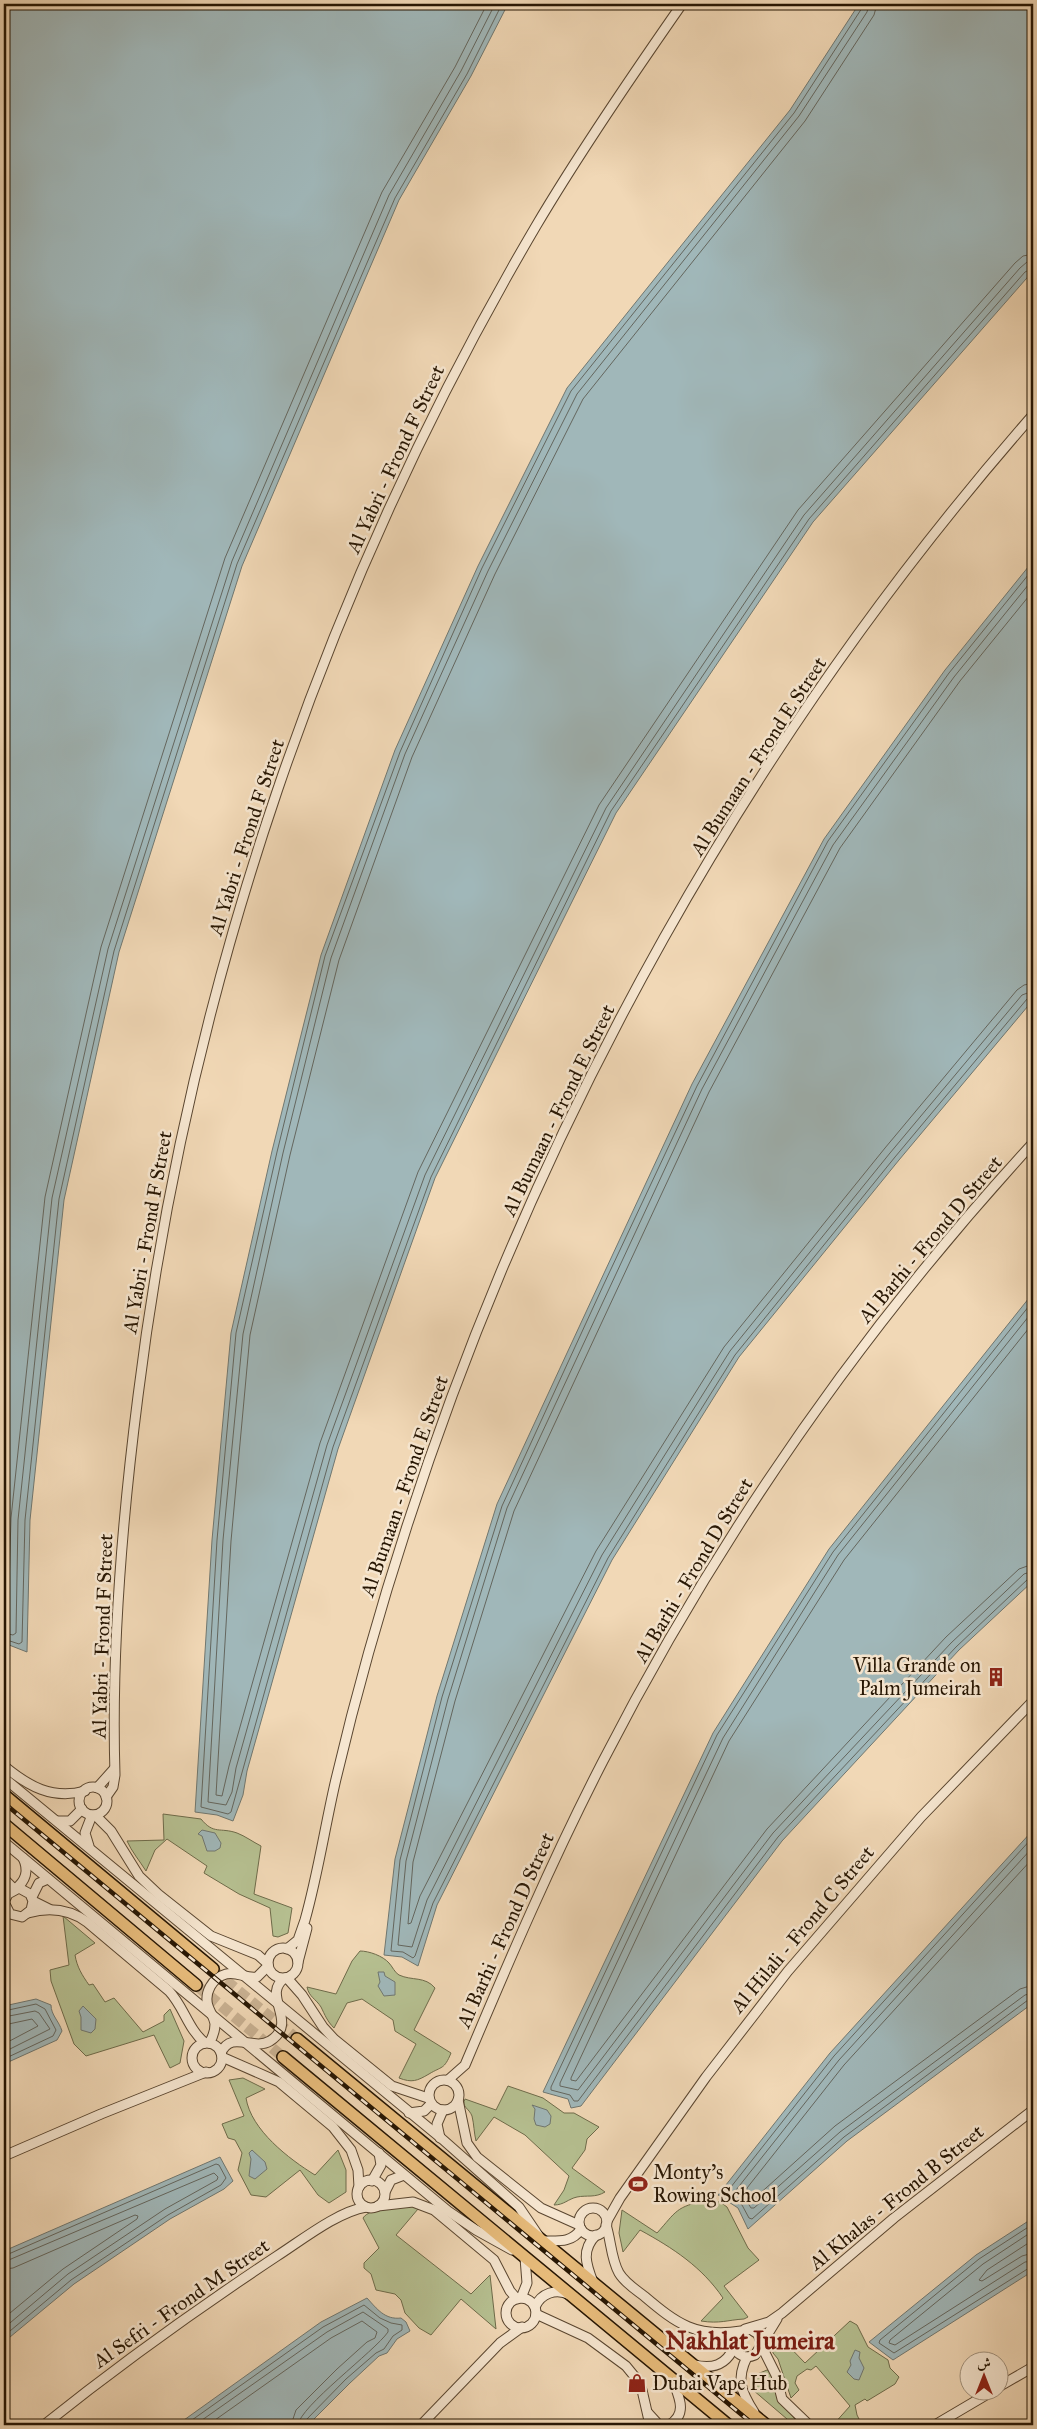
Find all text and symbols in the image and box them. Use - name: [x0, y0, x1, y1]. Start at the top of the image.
- street label: Al Yabri - Frond F Street: [340, 361, 449, 558]
- street label: Al Bumaan - Frond E Street: [684, 652, 831, 861]
- street label: Al Yabri - Frond F Street: [203, 736, 289, 939]
- street label: Al Bumaan - Frond E Street: [496, 1000, 620, 1220]
- street label: Al Yabri - Frond F Street: [117, 1129, 177, 1336]
- street label: Al Barhi - Frond D Street: [852, 1151, 1007, 1328]
- street label: Al Bumaan - Frond E Street: [355, 1372, 453, 1601]
- street label: Al Barhi - Frond D Street: [628, 1473, 758, 1667]
- street label: Al Yabri - Frond F Street: [86, 1533, 118, 1740]
- place label: Villa Grande on Palm Jumeirah: [852, 1653, 981, 1701]
- building icon: Villa Grande on Palm Jumeirah: [985, 1666, 1007, 1688]
- street label: Al Barhi - Frond D Street: [451, 1829, 559, 2032]
- street label: Al Hilali - Frond C Street: [724, 1841, 879, 2018]
- street label: Al Khalas - Frond B Street: [803, 2119, 988, 2275]
- place label: Monty's Rowing School: [653, 2160, 777, 2208]
- sports icon: Monty's Rowing School: [627, 2173, 649, 2195]
- street label: Al Sefri - Frond M Street: [87, 2233, 274, 2374]
- district label: Nakhlat Jumeira: [665, 2325, 835, 2357]
- north arrow: [960, 2352, 1010, 2402]
- text: ش: [977, 2355, 991, 2372]
- place label: Dubai Vape Hub: [652, 2371, 788, 2395]
- shop icon: Dubai Vape Hub: [626, 2372, 648, 2394]

